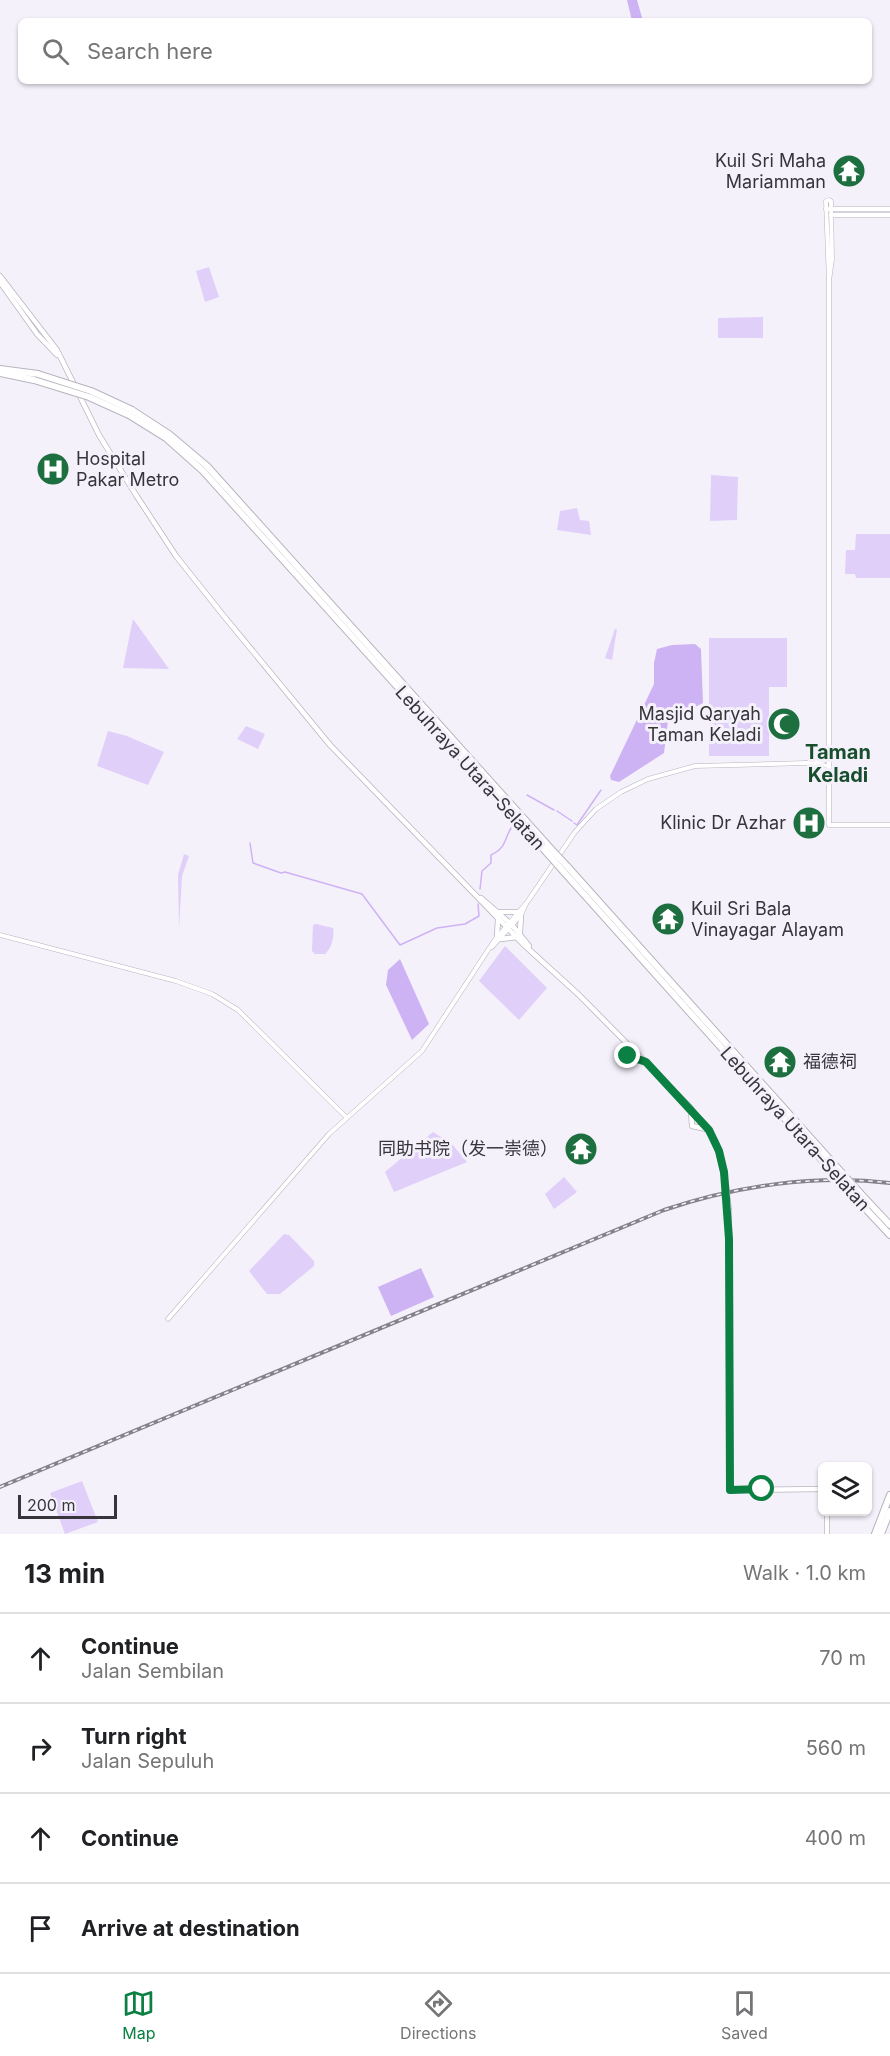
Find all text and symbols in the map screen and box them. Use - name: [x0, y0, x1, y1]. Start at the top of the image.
- search box: [18, 18, 872, 84]
- icon: search: [39, 35, 72, 68]
- text: Search here: [87, 38, 213, 64]
- place label: Kuil Sri Maha Mariamman: [715, 150, 826, 192]
- temple icon: Kuil Sri Maha Mariamman: [831, 153, 867, 189]
- place label: Hospital Pakar Metro: [76, 448, 179, 490]
- hospital icon: Hospital Pakar Metro: [35, 451, 71, 487]
- street label: Lebuhraya Utara–Selatan: [391, 681, 550, 854]
- place label: Masjid Qaryah Taman Keladi: [639, 703, 761, 745]
- mosque icon: Masjid Qaryah Taman Keladi: [766, 706, 802, 742]
- district label: Taman Keladi: [805, 740, 871, 787]
- hospital icon: Klinic Dr Azhar: [791, 805, 827, 841]
- place label: Klinic Dr Azhar: [660, 812, 786, 833]
- place label: Kuil Sri Bala Vinayagar Alayam: [691, 898, 844, 940]
- temple icon: Kuil Sri Bala Vinayagar Alayam: [650, 901, 686, 937]
- route end: [614, 1042, 640, 1068]
- street label: Lebuhraya Utara–Selatan: [716, 1042, 875, 1215]
- temple icon: 福德祠: [762, 1044, 798, 1080]
- place label: 福德祠: [803, 1051, 857, 1072]
- temple icon: 同助书院（发一崇德）: [563, 1131, 599, 1167]
- place label: 同助书院（发一崇德）: [378, 1138, 558, 1159]
- map controls: [818, 1462, 872, 1516]
- button: layers: [818, 1462, 872, 1516]
- route start: [748, 1475, 774, 1501]
- scale bar: [18, 1492, 117, 1520]
- text: 200 m: [27, 1495, 75, 1515]
- text: 13 min: [24, 1558, 105, 1589]
- text: Walk · 1.0 km: [743, 1561, 866, 1585]
- text: Continue: [81, 1633, 179, 1659]
- icon: ahead: [24, 1642, 57, 1675]
- text: 70 m: [819, 1646, 866, 1670]
- text: Jalan Sembilan: [81, 1659, 224, 1683]
- text: Turn right: [81, 1723, 187, 1749]
- icon: right: [24, 1732, 57, 1765]
- text: 560 m: [806, 1736, 866, 1760]
- text: Jalan Sepuluh: [81, 1749, 214, 1773]
- icon: ahead: [24, 1822, 57, 1855]
- text: Continue: [81, 1825, 179, 1851]
- text: 400 m: [805, 1826, 866, 1850]
- icon: arrive: [24, 1912, 57, 1945]
- text: Arrive at destination: [81, 1915, 300, 1941]
- tab: Map: [122, 1987, 156, 2043]
- tab: Directions: [400, 1987, 476, 2043]
- tab: Saved: [721, 1987, 768, 2043]

